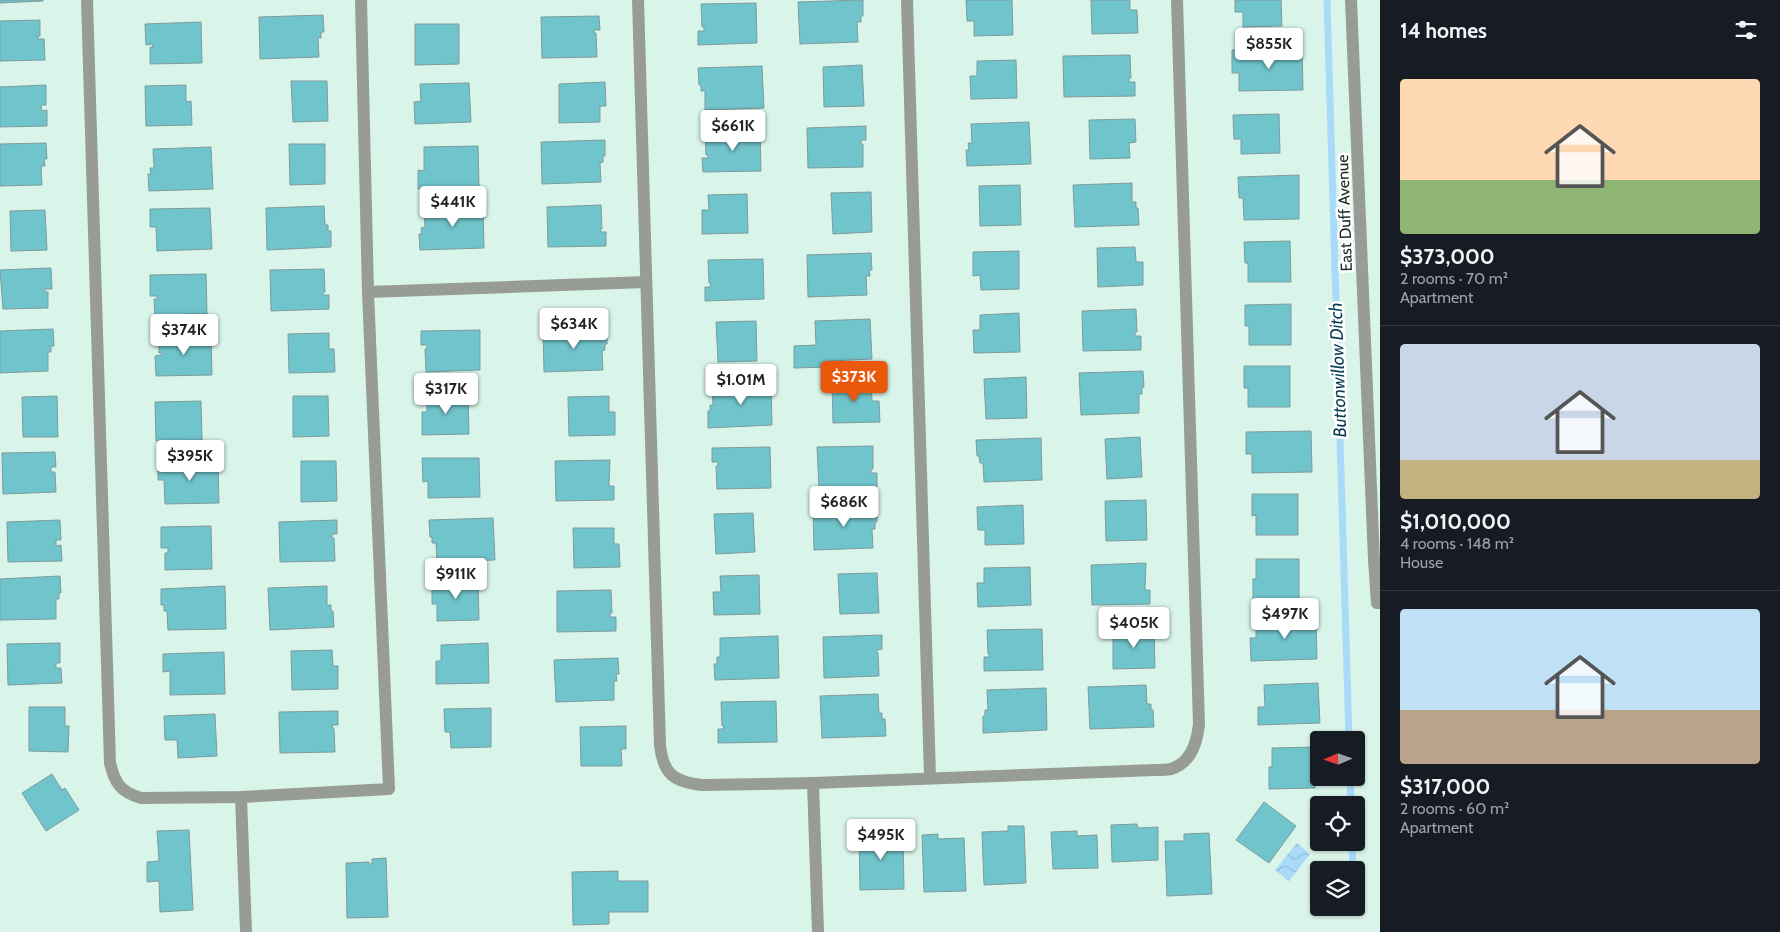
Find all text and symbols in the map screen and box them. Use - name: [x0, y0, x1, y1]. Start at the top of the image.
- icon: filters: [1732, 16, 1760, 44]
- text: 14 homes: [1400, 18, 1487, 43]
- pin: $855K: [1234, 28, 1304, 70]
- text: $855K: [1246, 34, 1292, 53]
- pin: $661K: [698, 110, 768, 152]
- icon: home: [1535, 111, 1625, 201]
- text: $661K: [711, 116, 755, 135]
- street label: East Duff Avenue: [1333, 154, 1356, 272]
- pin: $441K: [418, 186, 488, 228]
- text: $441K: [431, 192, 475, 211]
- text: $373,000: [1400, 244, 1495, 269]
- text: 2 rooms · 70 m²: [1400, 269, 1508, 288]
- text: Apartment: [1400, 288, 1473, 307]
- water label: Buttonwillow Ditch: [1325, 302, 1351, 438]
- pin: $634K: [539, 308, 609, 350]
- pin: $374K: [149, 314, 219, 356]
- text: $634K: [551, 314, 597, 333]
- text: $374K: [161, 320, 207, 339]
- pin: $373K: [819, 360, 889, 403]
- pin: $1.01M: [700, 364, 782, 406]
- text: $373K: [832, 367, 876, 386]
- text: $1.01M: [716, 370, 766, 389]
- pin: $317K: [411, 372, 481, 415]
- icon: home: [1535, 377, 1625, 467]
- text: $317K: [425, 379, 467, 398]
- pin: $395K: [155, 440, 225, 482]
- text: $395K: [167, 446, 213, 465]
- pin: $686K: [809, 486, 879, 528]
- text: $686K: [821, 492, 867, 511]
- text: $1,010,000: [1400, 509, 1511, 534]
- text: 4 rooms · 148 m²: [1400, 534, 1514, 553]
- text: House: [1400, 553, 1443, 572]
- pin: $911K: [421, 558, 491, 600]
- text: $911K: [436, 564, 476, 583]
- pin: $497K: [1250, 598, 1320, 640]
- text: $497K: [1262, 604, 1308, 623]
- pin: $405K: [1099, 606, 1169, 649]
- text: $405K: [1109, 613, 1159, 632]
- icon: home: [1535, 642, 1625, 732]
- north arrow: [1310, 731, 1365, 786]
- map controls: [1310, 731, 1365, 916]
- text: $317,000: [1400, 774, 1490, 799]
- button: locate: [1310, 796, 1365, 851]
- text: 2 rooms · 60 m²: [1400, 799, 1509, 818]
- pin: $495K: [846, 818, 916, 861]
- text: Apartment: [1400, 818, 1473, 837]
- text: $495K: [858, 825, 904, 844]
- button: layers: [1310, 861, 1365, 916]

